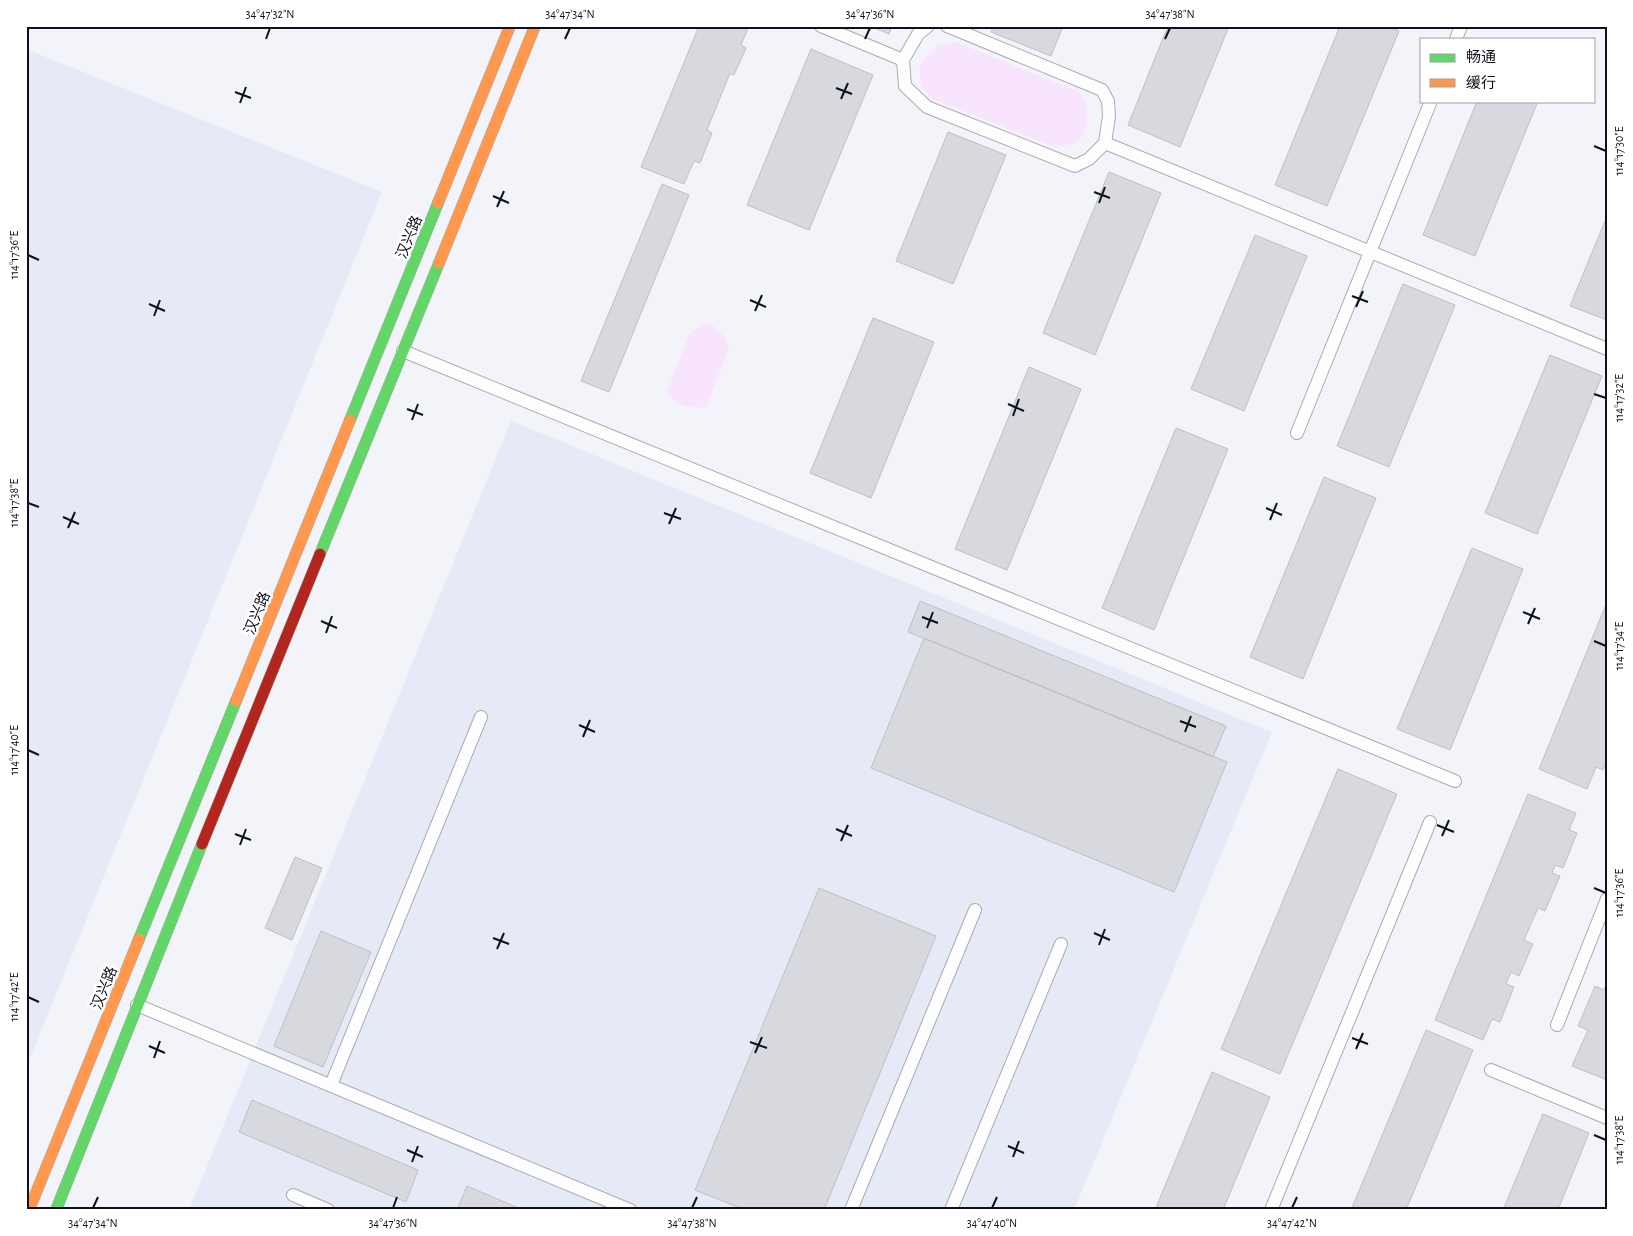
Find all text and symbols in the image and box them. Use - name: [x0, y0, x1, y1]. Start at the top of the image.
- text: 34°47'32"N: [246, 8, 294, 20]
- text: 34°47'34"N: [545, 8, 595, 20]
- text: 34°47'36"N: [845, 8, 895, 20]
- text: 34°47'38"N: [1145, 8, 1195, 20]
- legend: [1420, 38, 1596, 102]
- text: 畅通: [1466, 49, 1496, 65]
- text: 缓行: [1466, 75, 1496, 91]
- text: 114°17'30"E: [1613, 126, 1625, 176]
- street label: 汉兴路: [393, 213, 425, 261]
- text: 114°17'36"E: [8, 231, 20, 279]
- text: 114°17'32"E: [1613, 374, 1625, 422]
- text: 114°17'38"E: [8, 479, 20, 527]
- street label: 汉兴路: [241, 589, 273, 637]
- text: 114°17'34"E: [1613, 622, 1625, 670]
- text: 114°17'40"E: [8, 725, 20, 775]
- text: 114°17'36"E: [1613, 869, 1625, 917]
- street label: 汉兴路: [88, 964, 120, 1012]
- text: 114°17'42"E: [8, 972, 20, 1022]
- text: 114°17'38"E: [1613, 1116, 1625, 1164]
- text: 34°47'34"N: [68, 1217, 118, 1229]
- text: 34°47'36"N: [368, 1217, 418, 1229]
- text: 34°47'38"N: [667, 1217, 717, 1229]
- text: 34°47'40"N: [967, 1217, 1017, 1229]
- text: 34°47'42"N: [1267, 1217, 1317, 1229]

